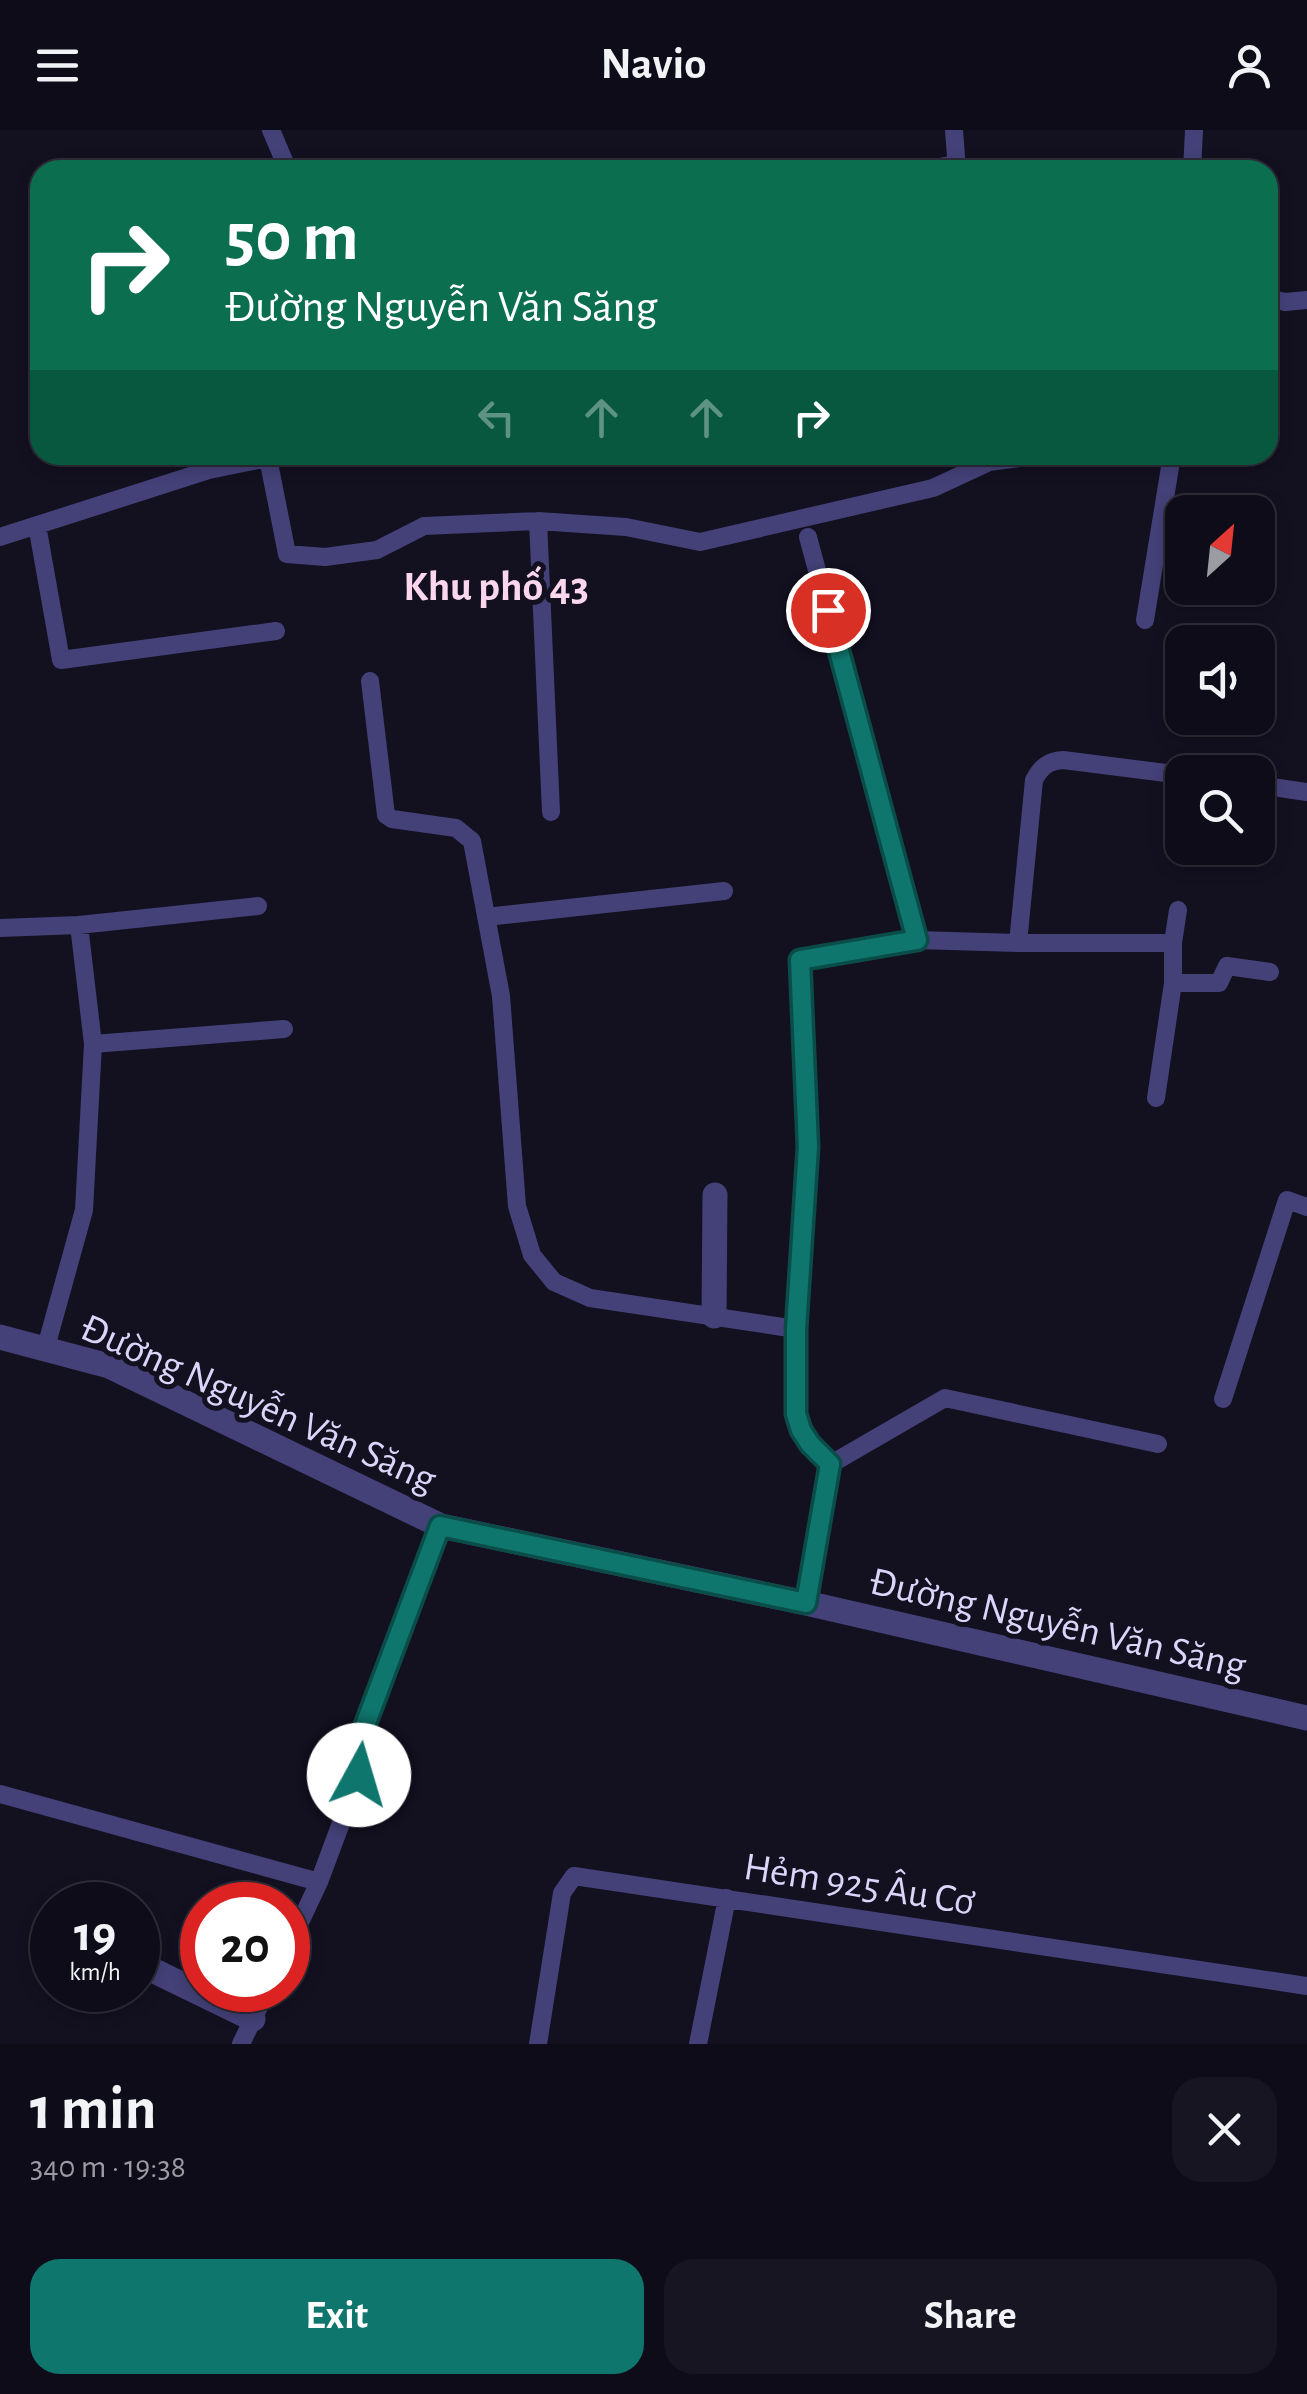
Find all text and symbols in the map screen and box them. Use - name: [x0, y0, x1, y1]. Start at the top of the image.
- icon: menu: [30, 38, 85, 93]
- icon: person: [1222, 38, 1277, 93]
- text: Navio: [601, 42, 706, 87]
- icon: right: [60, 200, 190, 330]
- text: 50 m: [225, 203, 359, 273]
- text: Đường Nguyễn Văn Săng: [225, 285, 657, 330]
- icon: left: [469, 390, 524, 445]
- icon: ahead: [574, 390, 629, 445]
- icon: ahead: [679, 390, 734, 445]
- icon: right: [784, 390, 839, 445]
- north arrow: [1165, 495, 1275, 605]
- map controls: [1165, 495, 1275, 865]
- district label: Khu phố 43: [403, 566, 589, 608]
- pin: [786, 568, 871, 653]
- icon: arrive: [801, 583, 856, 638]
- button: sound: [1165, 625, 1275, 735]
- button: search: [1165, 755, 1275, 865]
- street label: Đường Nguyễn Văn Săng: [74, 1306, 443, 1500]
- street label: Đường Nguyễn Văn Săng: [866, 1559, 1250, 1687]
- position arrow: [307, 1723, 411, 1827]
- street label: Hẻm 925 Âu Cơ: [741, 1844, 979, 1923]
- speed limit sign: 20: [180, 1882, 310, 2012]
- text: 19: [74, 1910, 116, 1960]
- text: km/h: [69, 1960, 121, 1985]
- button: close: [1172, 2077, 1277, 2182]
- text: 1 min: [30, 2080, 156, 2140]
- text: 340 m · 19:38: [30, 2151, 186, 2183]
- button: Exit: [30, 2259, 644, 2374]
- button: Share: [664, 2259, 1277, 2374]

